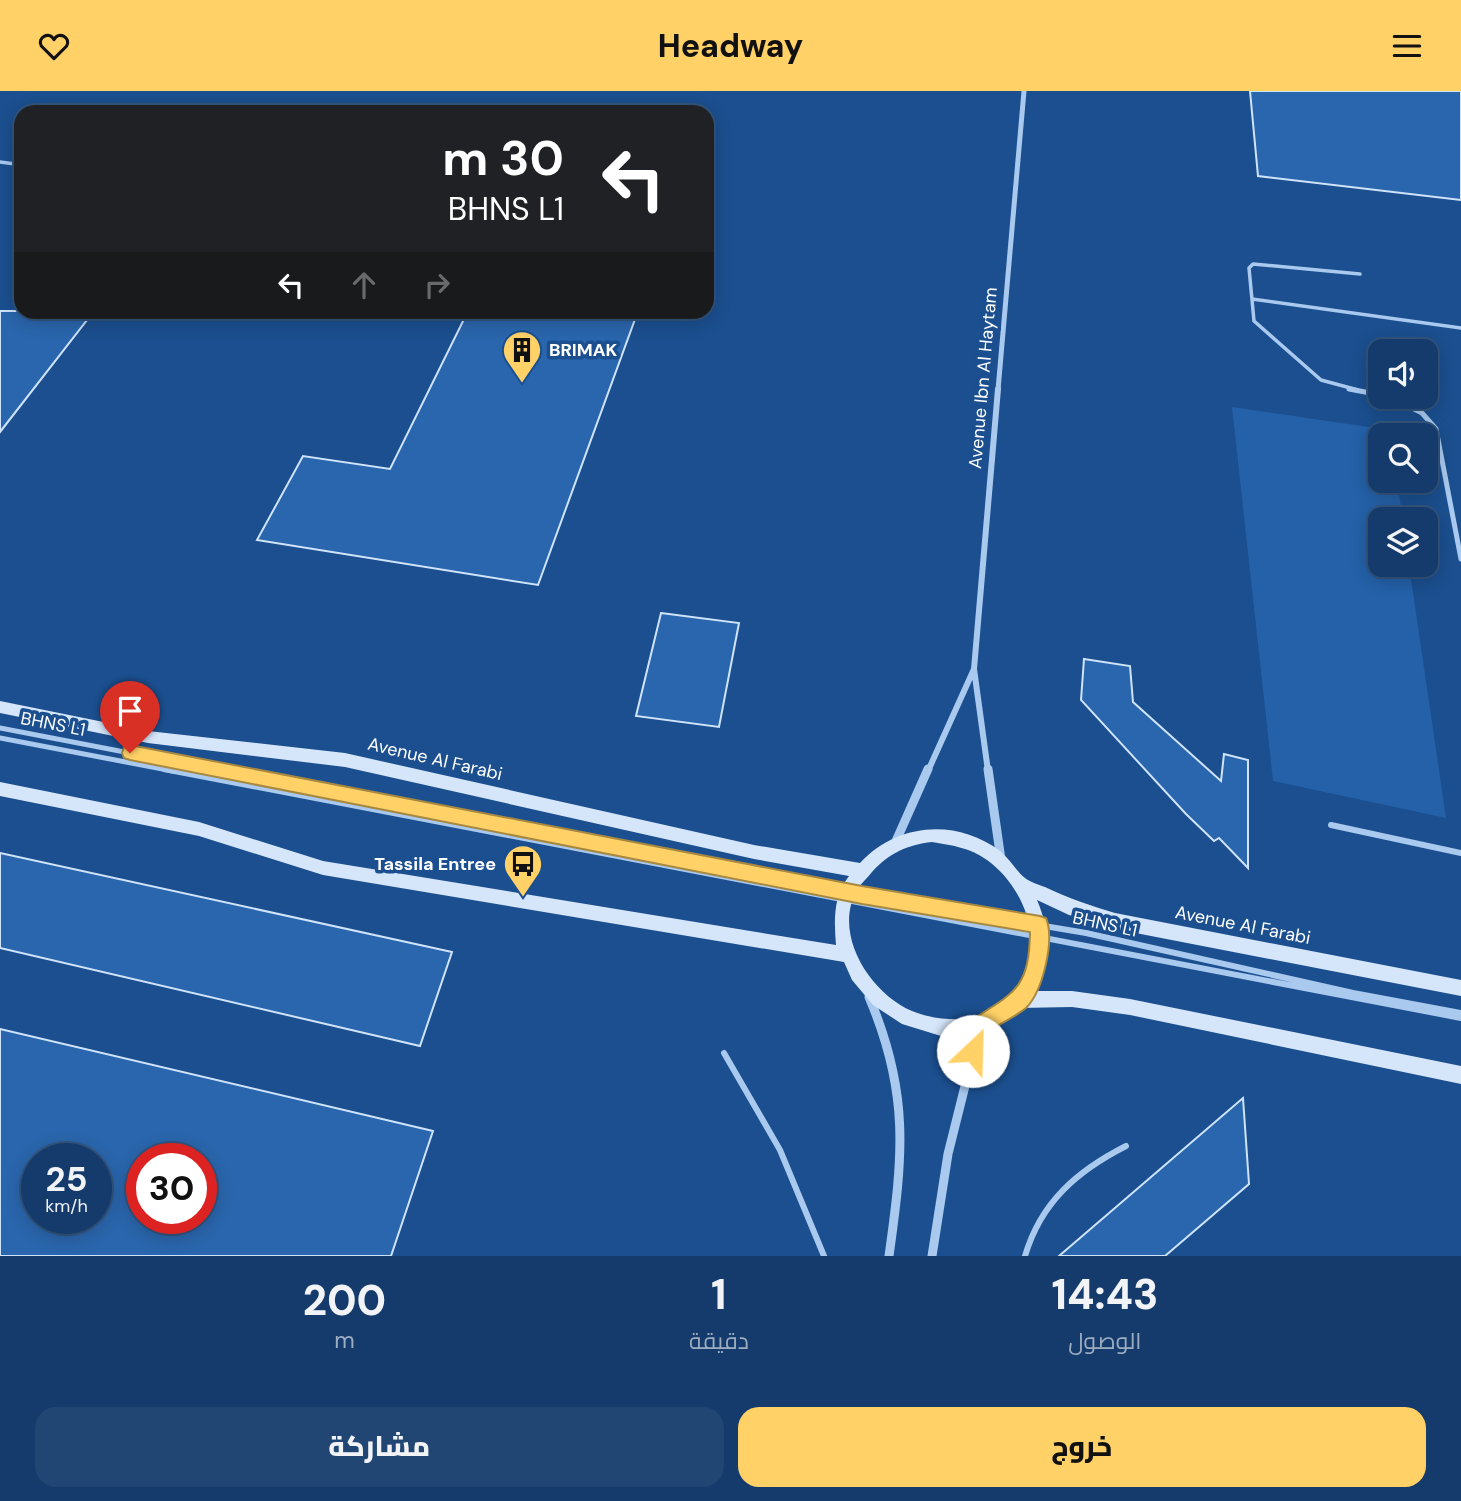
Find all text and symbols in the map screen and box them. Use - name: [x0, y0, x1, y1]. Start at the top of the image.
- text: Headway: [658, 25, 803, 67]
- icon: heart: [35, 27, 73, 65]
- icon: menu: [1388, 27, 1426, 65]
- text: 30 m: [442, 126, 564, 190]
- icon: left: [588, 133, 679, 224]
- text: BHNS L1: [448, 188, 564, 230]
- icon: left: [272, 266, 310, 304]
- icon: ahead: [345, 266, 383, 304]
- icon: right: [418, 266, 456, 304]
- street label: Avenue Ibn Al Haytam: [963, 286, 1003, 470]
- building icon: BRIMAK: [501, 329, 543, 384]
- place label: BRIMAK: [549, 338, 617, 362]
- map controls: [1368, 339, 1438, 577]
- button: sound: [1368, 339, 1438, 409]
- button: search: [1368, 423, 1438, 493]
- button: layers: [1368, 507, 1438, 577]
- pin: [100, 681, 160, 753]
- icon: arrive: [111, 692, 149, 730]
- street label: BHNS L1: [19, 706, 87, 742]
- street label: Avenue Al Farabi: [365, 732, 505, 786]
- bus stop icon: Tassila Entree: [502, 843, 544, 898]
- place label: Tassila Entree: [374, 852, 496, 876]
- street label: Avenue Al Farabi: [1173, 900, 1313, 950]
- street label: BHNS L1: [1071, 905, 1139, 943]
- position arrow: [936, 1014, 1010, 1088]
- speed limit sign: 30: [126, 1143, 217, 1234]
- text: 25: [46, 1156, 87, 1202]
- text: km/h: [45, 1194, 88, 1218]
- text: 1: [711, 1267, 727, 1322]
- text: 14:43: [1051, 1267, 1158, 1322]
- text: 200: [303, 1273, 386, 1328]
- text: m: [334, 1325, 355, 1355]
- text: دقيقة: [689, 1326, 749, 1356]
- text: الوصول: [1068, 1326, 1142, 1356]
- button: مشاركة: [35, 1407, 724, 1487]
- button: خروج: [738, 1407, 1426, 1487]

